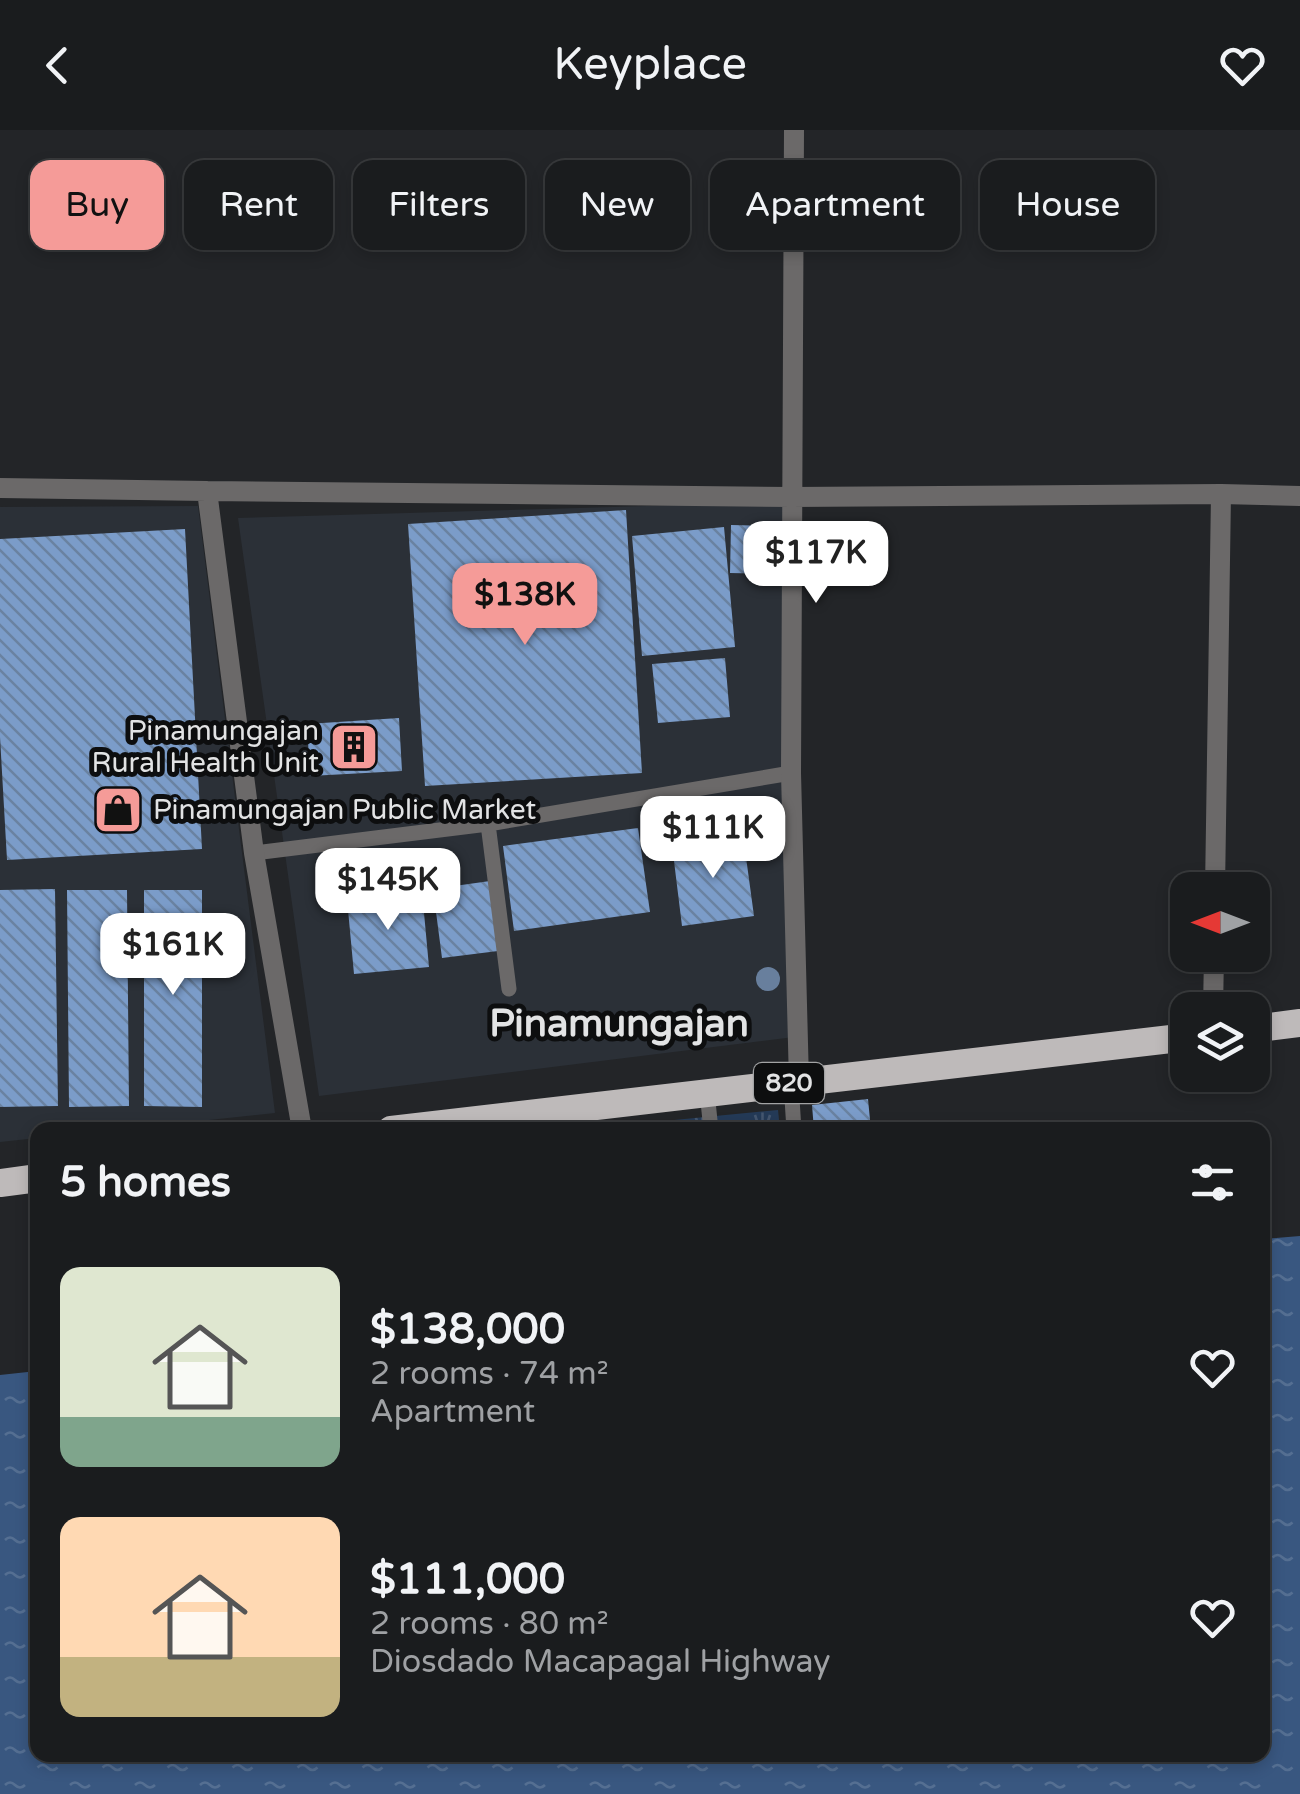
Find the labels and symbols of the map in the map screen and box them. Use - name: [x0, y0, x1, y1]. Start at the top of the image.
- pin: $117K: [746, 521, 886, 606]
- pin: $138K: [455, 563, 595, 648]
- place label: Pinamungajan Rural Health Unit: [92, 714, 319, 780]
- building icon: Pinamungajan Rural Health Unit: [328, 721, 380, 773]
- shop icon: Pinamungajan Public Market: [92, 784, 144, 836]
- place label: Pinamungajan Public Market: [153, 793, 536, 827]
- pin: $111K: [643, 796, 783, 881]
- pin: $145K: [318, 848, 458, 933]
- north arrow: [1170, 872, 1270, 972]
- pin: $161K: [103, 913, 243, 998]
- district label: Pinamungajan: [489, 1001, 749, 1047]
- road number: 820: [754, 1063, 824, 1103]

